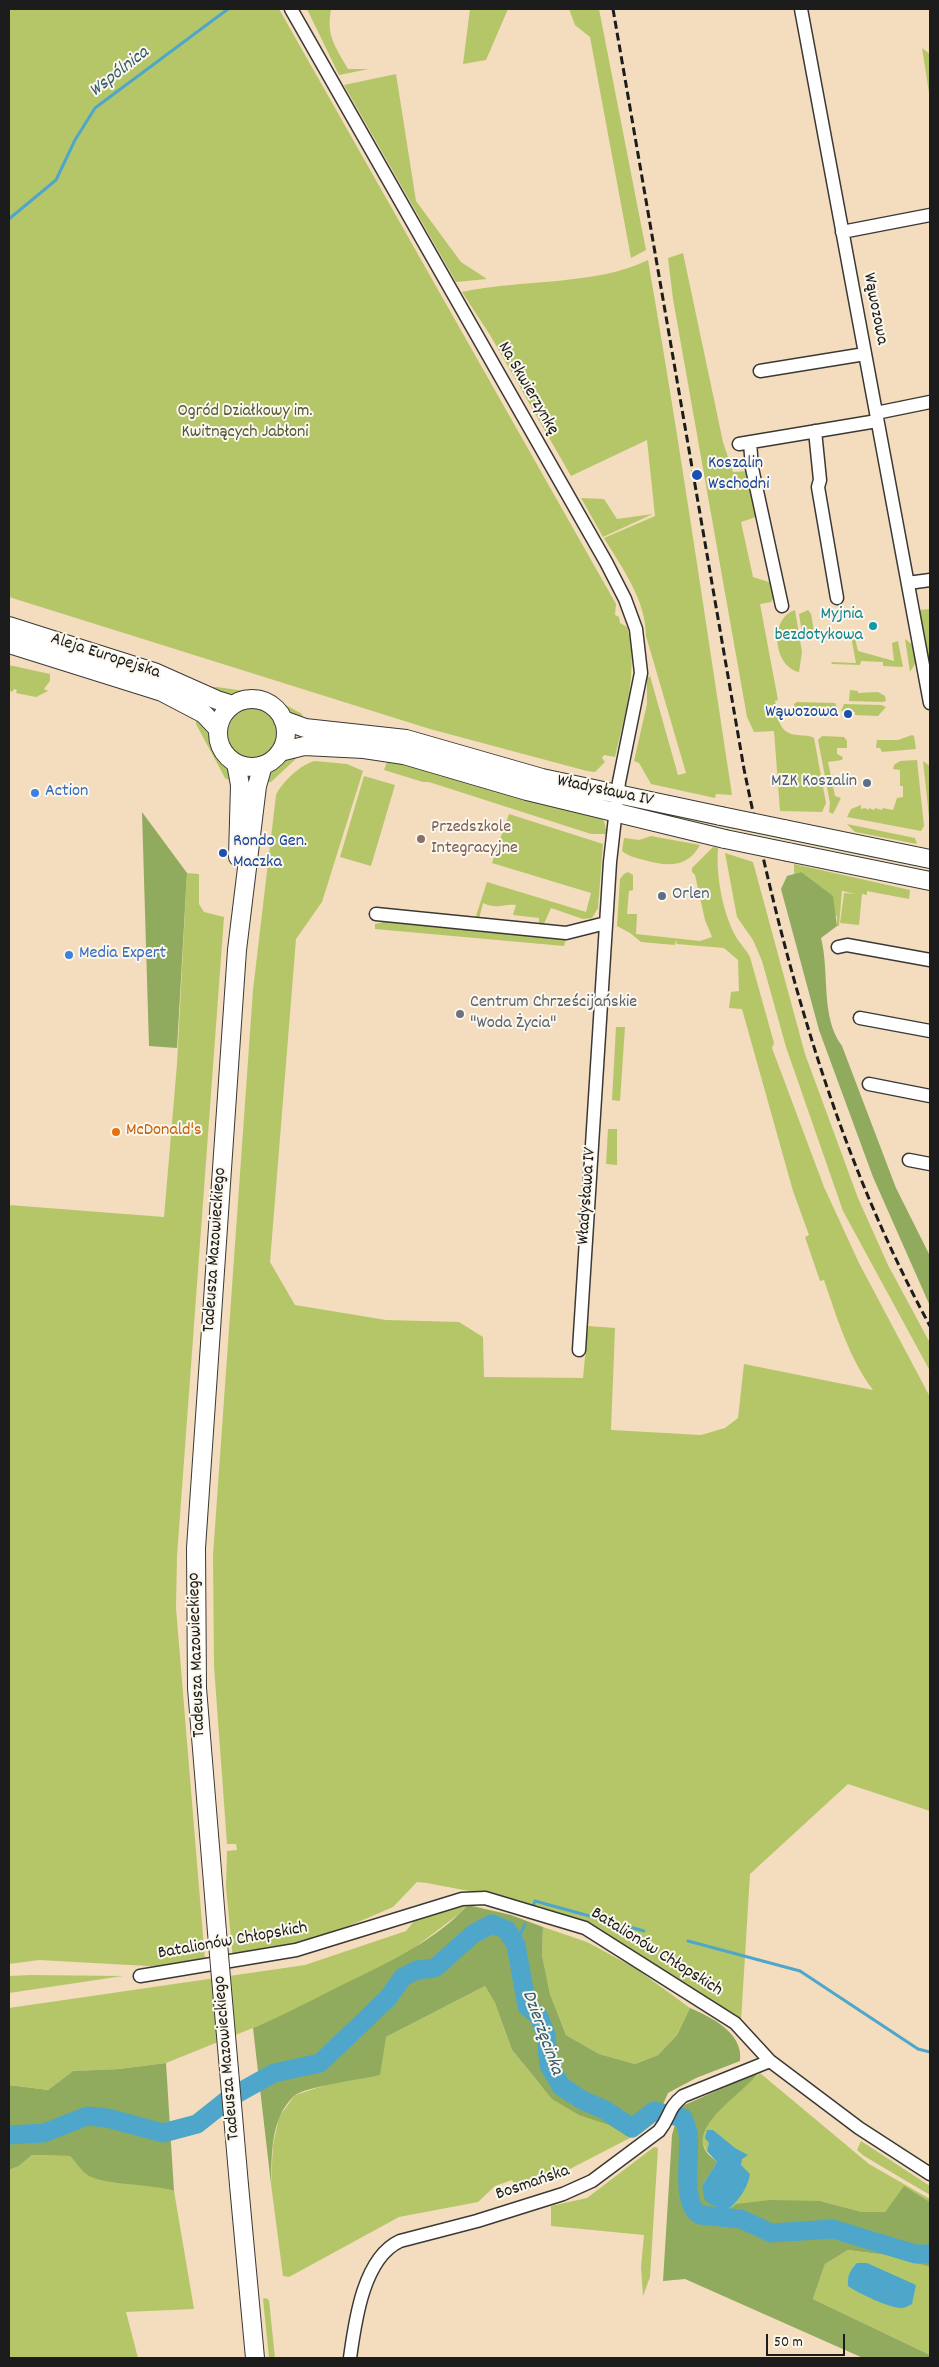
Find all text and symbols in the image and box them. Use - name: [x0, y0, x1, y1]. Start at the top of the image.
- water label: Wspólnica: [86, 43, 154, 103]
- street label: Wąwozowa: [856, 271, 892, 347]
- street label: Na Skwierzynkę: [492, 339, 562, 439]
- park label: Ogród Działkowy im. Kwitnących Jabłoni: [178, 402, 312, 444]
- place label: Koszalin Wschodni: [708, 454, 769, 496]
- marker: Koszalin Wschodni: [690, 468, 704, 482]
- place label: Myjnia bezdotykowa: [775, 605, 863, 648]
- marker: Myjnia bezdotykowa: [867, 620, 879, 632]
- street label: Aleja Europejska: [47, 629, 163, 685]
- place label: Wąwozowa: [765, 703, 838, 725]
- marker: Wąwozowa: [842, 708, 854, 720]
- street label: Władysława IV: [555, 771, 655, 813]
- place label: MZK Koszalin: [771, 772, 857, 794]
- marker: MZK Koszalin: [861, 777, 873, 789]
- place label: Action: [45, 782, 88, 804]
- marker: Action: [29, 787, 41, 799]
- place label: Przedszkole Integracyjne: [431, 818, 518, 861]
- place label: Rondo Gen. Maczka: [233, 832, 307, 874]
- marker: Przedszkole Integracyjne: [415, 833, 427, 845]
- marker: Rondo Gen. Maczka: [217, 847, 229, 859]
- place label: Orlen: [672, 885, 710, 907]
- marker: Orlen: [656, 890, 668, 902]
- place label: Media Expert: [79, 944, 166, 966]
- marker: Media Expert: [63, 949, 75, 961]
- place label: Centrum Chrześcijańskie "Woda Życia": [470, 993, 637, 1036]
- marker: Centrum Chrześcijańskie "Woda Życia": [454, 1008, 466, 1020]
- place label: McDonald's: [126, 1121, 202, 1143]
- marker: McDonald's: [110, 1126, 122, 1138]
- street label: Władysława IV: [574, 1146, 602, 1246]
- street label: Tadeusza Mazowieckiego: [199, 1167, 233, 1333]
- street label: Tadeusza Mazowieckiego: [184, 1572, 212, 1738]
- street label: Batalionów Chłopskich: [586, 1904, 726, 2002]
- street label: Batalionów Chłopskich: [157, 1918, 309, 1966]
- street label: Tadeusza Mazowieckiego: [210, 1975, 246, 2141]
- water label: Dzierżęcinka: [515, 1988, 567, 2078]
- street label: Bosmańska: [493, 2161, 573, 2207]
- scale bar: [769, 2324, 848, 2356]
- text: 50 m: [774, 2332, 803, 2354]

